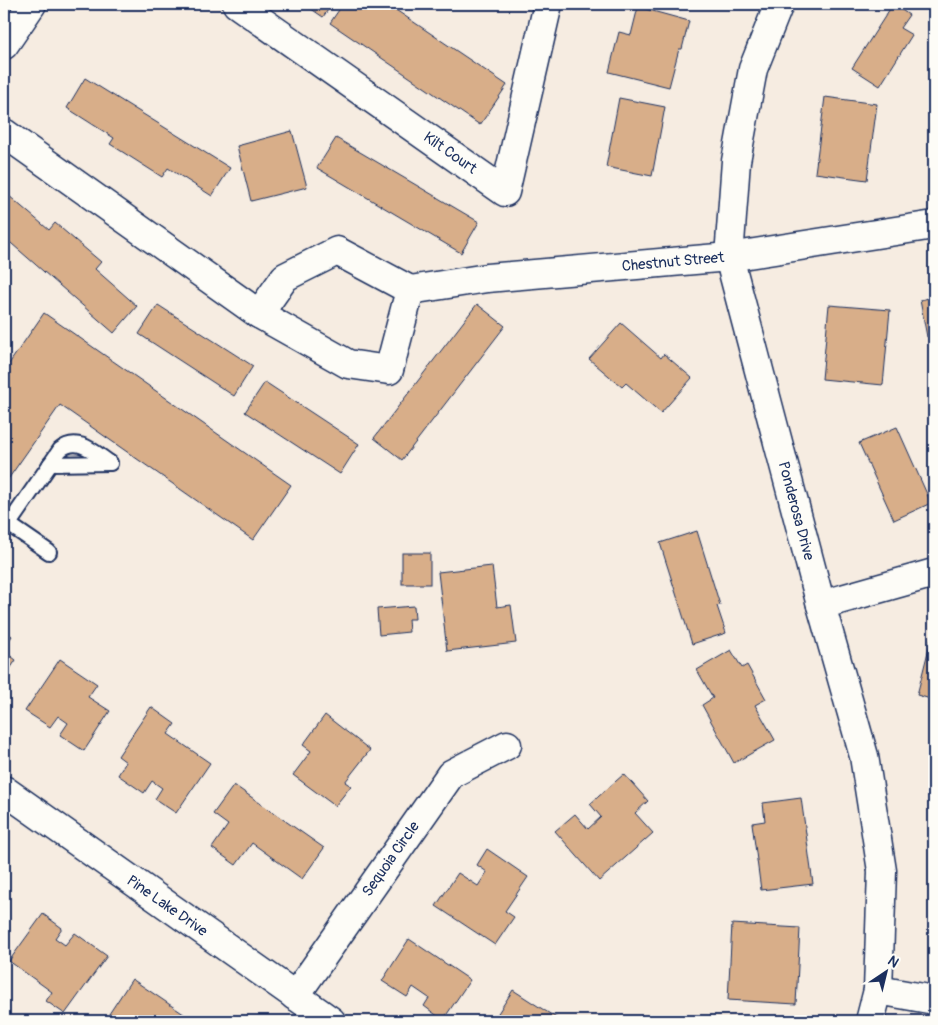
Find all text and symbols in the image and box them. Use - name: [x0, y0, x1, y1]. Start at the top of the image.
- street label: Kilt Court: [420, 128, 481, 179]
- street label: Chestnut Street: [621, 248, 726, 276]
- street label: Ponderosa Drive: [774, 459, 818, 563]
- street label: Sequoia Circle: [358, 817, 424, 900]
- street label: Pine Lake Drive: [123, 871, 212, 941]
- north arrow: [860, 948, 910, 998]
- text: N: [884, 952, 902, 971]

